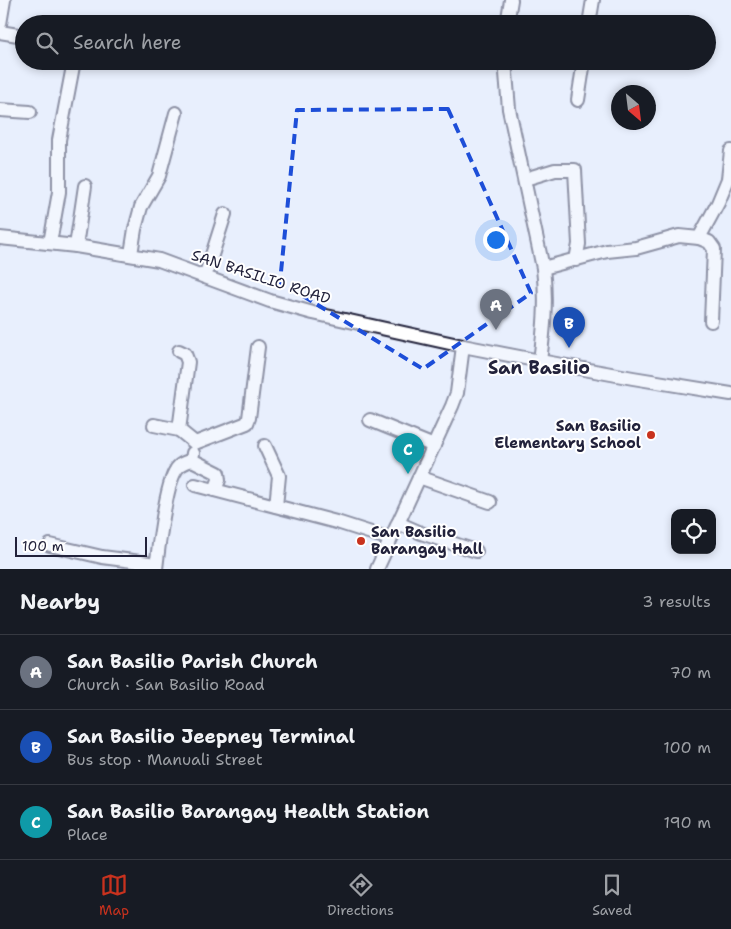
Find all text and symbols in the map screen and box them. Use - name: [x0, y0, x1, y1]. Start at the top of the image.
- search box: [15, 15, 716, 70]
- icon: search: [33, 29, 61, 57]
- text: Search here: [73, 30, 182, 55]
- north arrow: [611, 85, 656, 130]
- your location: [483, 227, 509, 253]
- street label: SAN BASILIO ROAD: [189, 245, 333, 309]
- pin: A: [480, 289, 512, 330]
- pin: B: [553, 307, 585, 348]
- district label: San Basilio: [488, 356, 590, 380]
- place label: San Basilio Elementary School: [494, 416, 641, 453]
- marker: San Basilio Elementary School: [645, 429, 657, 441]
- pin: C: [392, 433, 424, 474]
- map controls: [671, 509, 716, 554]
- button: locate: [671, 509, 716, 554]
- place label: San Basilio Barangay Hall: [371, 522, 483, 559]
- scale bar: [15, 534, 148, 557]
- marker: San Basilio Barangay Hall: [355, 535, 367, 547]
- text: 100 m: [22, 537, 64, 555]
- text: Nearby: [20, 588, 100, 616]
- text: 3 results: [642, 591, 711, 612]
- text: San Basilio Parish Church: [67, 649, 318, 674]
- text: A: [30, 662, 42, 683]
- text: 70 m: [670, 662, 711, 683]
- text: Church · San Basilio Road: [67, 674, 265, 695]
- text: San Basilio Jeepney Terminal: [67, 724, 355, 749]
- text: B: [31, 737, 41, 758]
- text: 100 m: [663, 737, 711, 758]
- text: Bus stop · Manuali Street: [67, 749, 263, 770]
- text: San Basilio Barangay Health Station: [67, 799, 429, 824]
- text: C: [31, 812, 41, 833]
- text: 190 m: [664, 812, 711, 833]
- text: Place: [67, 824, 108, 845]
- tab: Map: [99, 871, 129, 919]
- tab: Directions: [327, 871, 394, 919]
- tab: Saved: [592, 871, 632, 919]

